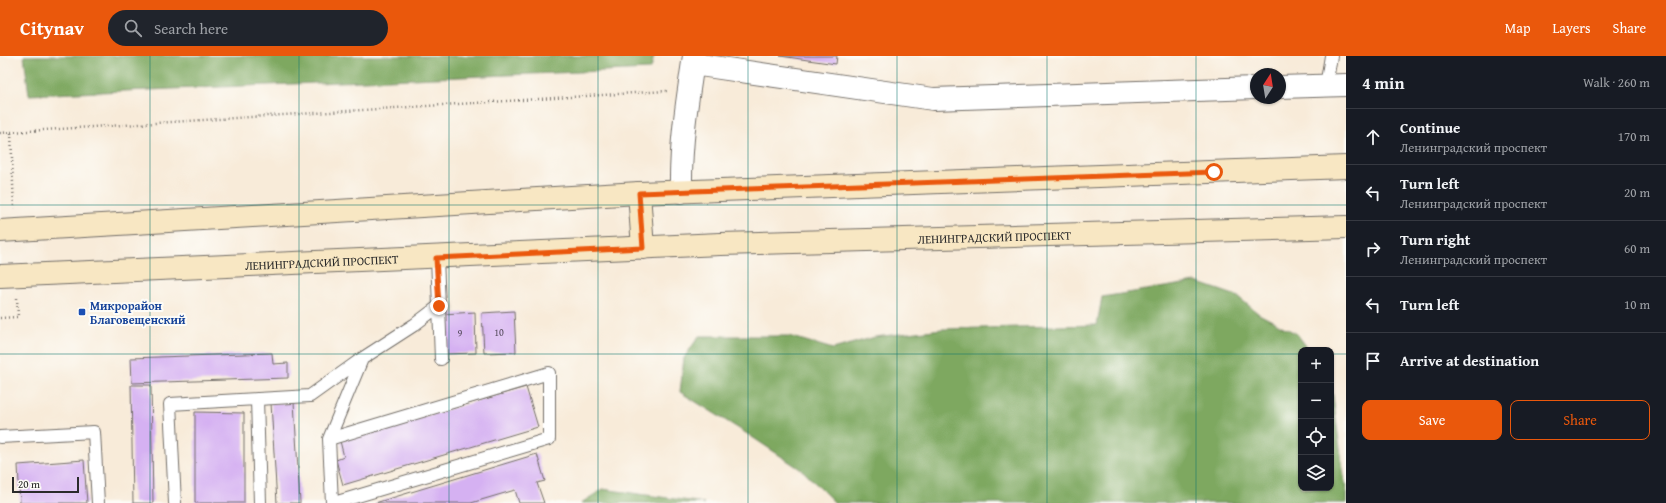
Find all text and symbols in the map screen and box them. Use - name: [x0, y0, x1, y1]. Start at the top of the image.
- search box: [108, 10, 388, 46]
- text: Citynav: [20, 14, 84, 42]
- icon: search: [122, 17, 144, 39]
- text: Search here: [154, 18, 228, 39]
- text: Map: [1505, 18, 1531, 38]
- text: Layers: [1553, 18, 1591, 38]
- text: Share: [1613, 18, 1646, 38]
- north arrow: [1250, 68, 1286, 104]
- text: 4 min: [1362, 70, 1404, 95]
- text: Walk · 260 m: [1583, 73, 1650, 92]
- text: Continue: [1400, 117, 1461, 138]
- icon: ahead: [1362, 126, 1384, 148]
- text: 170 m: [1618, 127, 1650, 146]
- text: Ленинградский проспект: [1400, 138, 1547, 157]
- route start: [1205, 163, 1223, 181]
- text: Turn left: [1400, 173, 1459, 194]
- icon: left: [1362, 182, 1384, 204]
- text: 20 m: [1624, 183, 1650, 202]
- text: Ленинградский проспект: [1400, 194, 1547, 213]
- street label: ЛЕНИНГРАДСКИЙ ПРОСПЕКТ: [917, 226, 1071, 247]
- text: Turn right: [1400, 229, 1471, 250]
- icon: right: [1362, 238, 1384, 260]
- text: 60 m: [1624, 239, 1650, 258]
- street label: ЛЕНИНГРАДСКИЙ ПРОСПЕКТ: [245, 250, 399, 274]
- text: Ленинградский проспект: [1400, 250, 1547, 269]
- icon: left: [1362, 294, 1384, 316]
- text: Turn left: [1400, 294, 1459, 315]
- text: 10 m: [1624, 295, 1650, 314]
- place label: Микрорайон Благовещенский: [90, 297, 186, 328]
- route end: [430, 297, 448, 315]
- marker: Микрорайон Благовещенский: [77, 307, 87, 317]
- house number: 10: [494, 325, 504, 340]
- house number: 9: [458, 326, 463, 341]
- map controls: [1298, 347, 1334, 491]
- button: +: [1298, 347, 1334, 383]
- icon: arrive: [1362, 350, 1384, 372]
- text: Arrive at destination: [1400, 350, 1539, 371]
- button: −: [1298, 383, 1334, 419]
- button: Save: [1362, 400, 1502, 440]
- button: Share: [1510, 400, 1650, 440]
- button: locate: [1298, 419, 1334, 455]
- button: layers: [1298, 455, 1334, 491]
- scale bar: [12, 475, 79, 494]
- text: 20 m: [18, 476, 40, 492]

